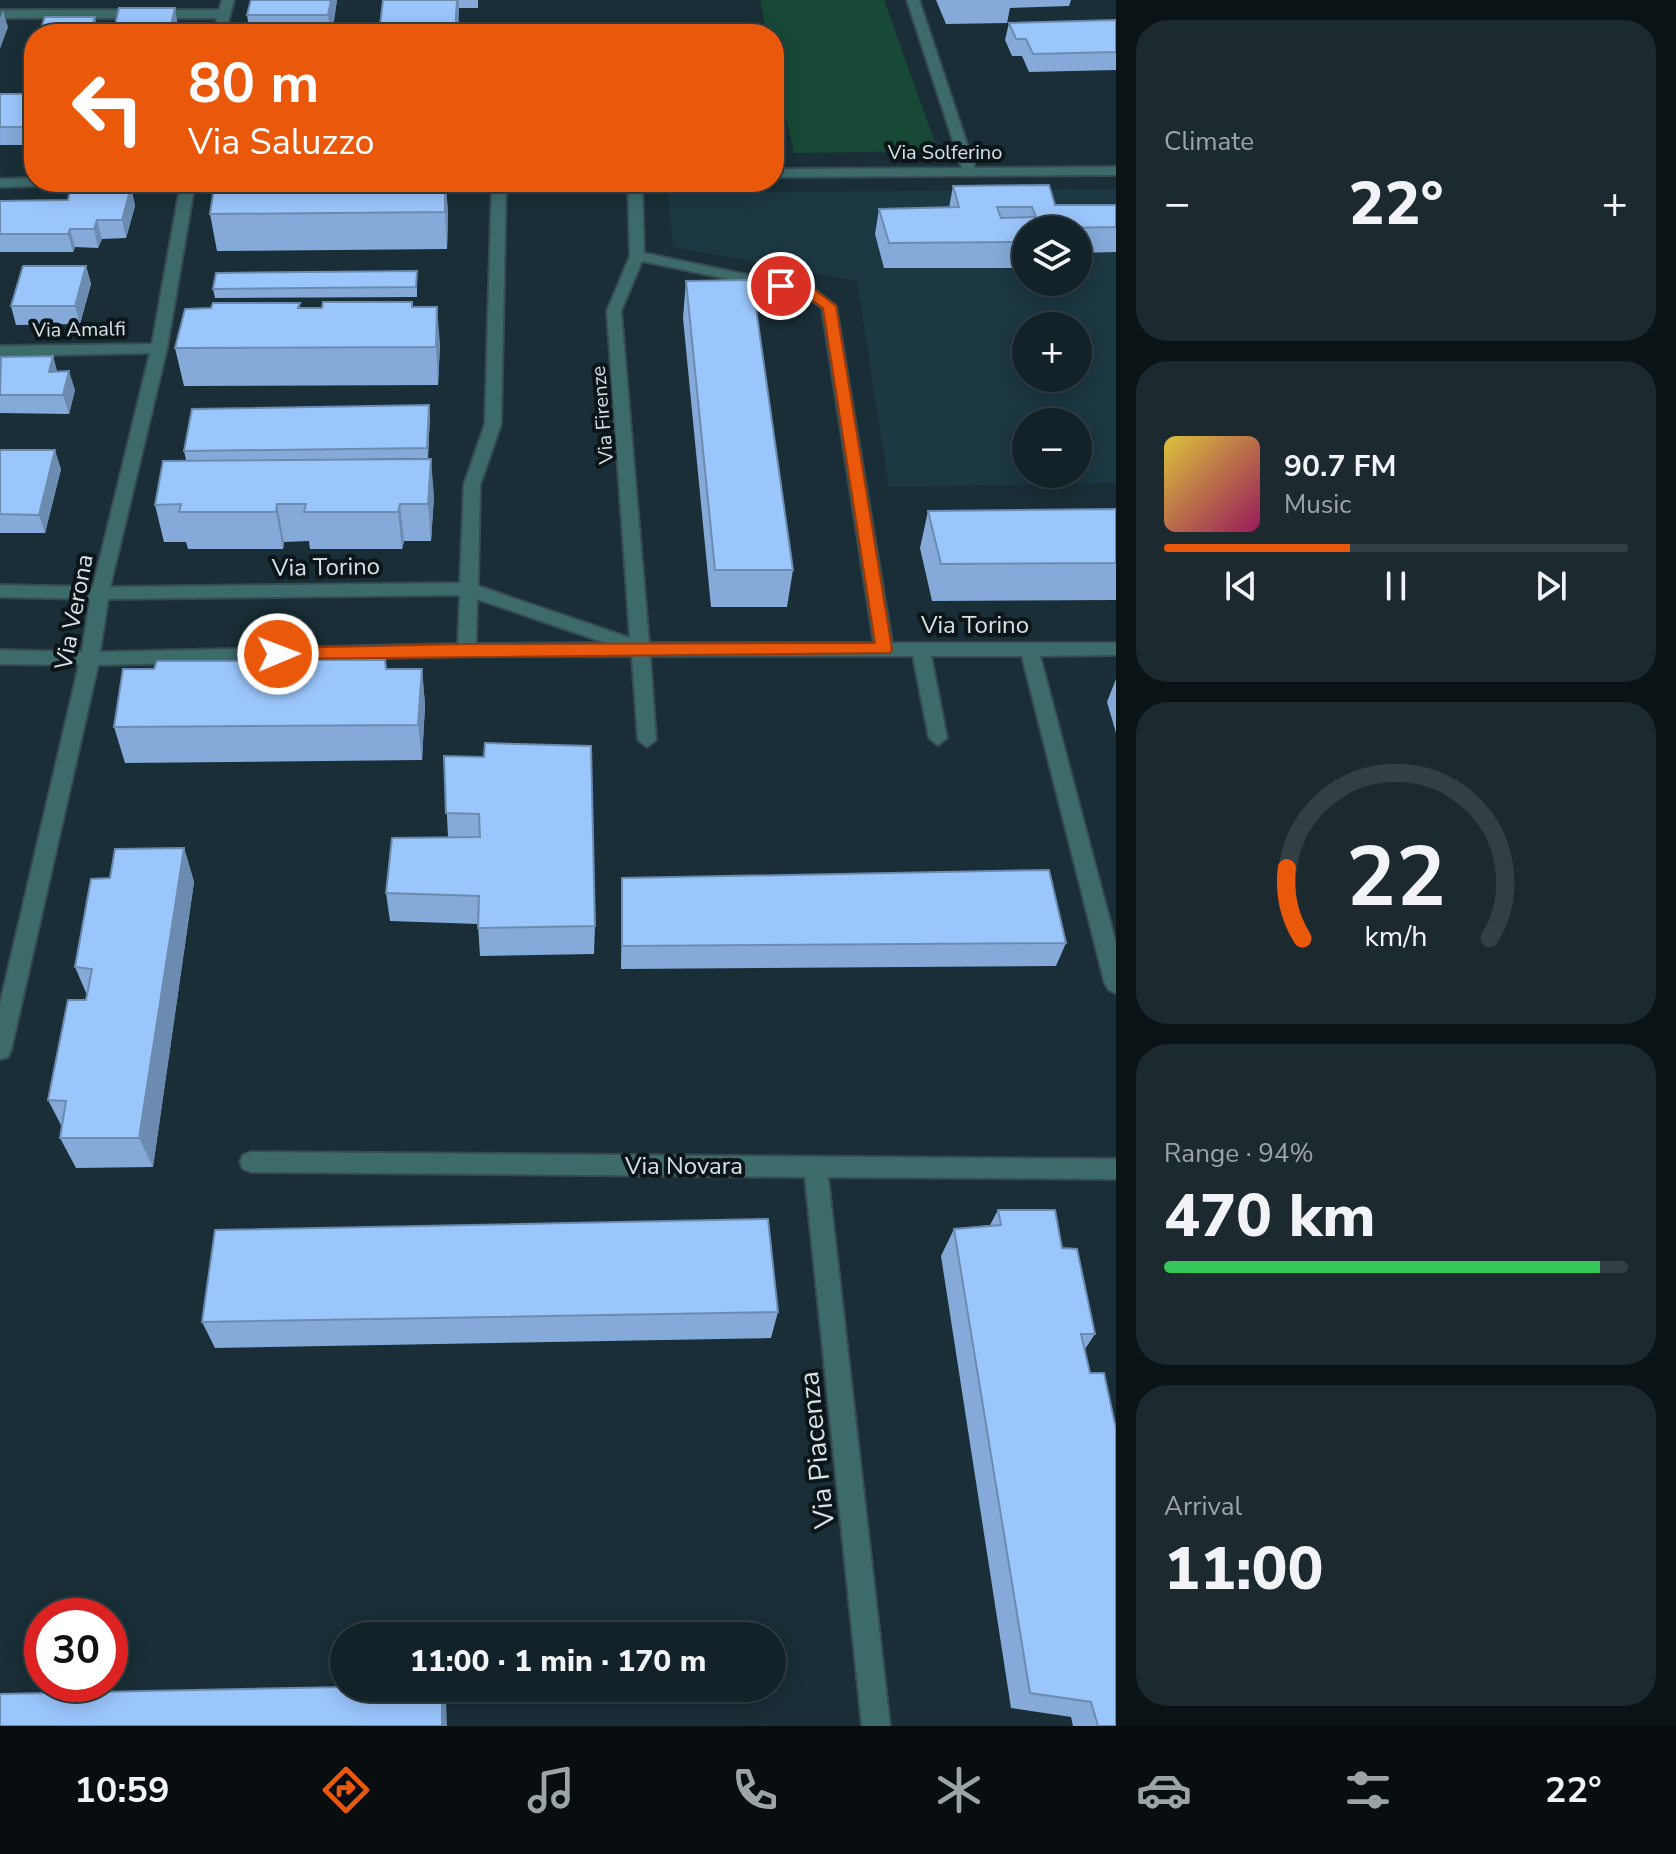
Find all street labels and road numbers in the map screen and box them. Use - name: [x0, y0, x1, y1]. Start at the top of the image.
- street label: Via Solferino: [887, 139, 1002, 166]
- street label: Via Amalfi: [31, 315, 126, 344]
- street label: Via Firenze: [585, 365, 620, 466]
- street label: Via Torino: [271, 550, 380, 584]
- street label: Via Verona: [47, 552, 101, 673]
- street label: Via Torino: [920, 609, 1029, 641]
- street label: Via Novara: [624, 1150, 743, 1182]
- street label: Via Piacenza: [790, 1369, 844, 1531]

